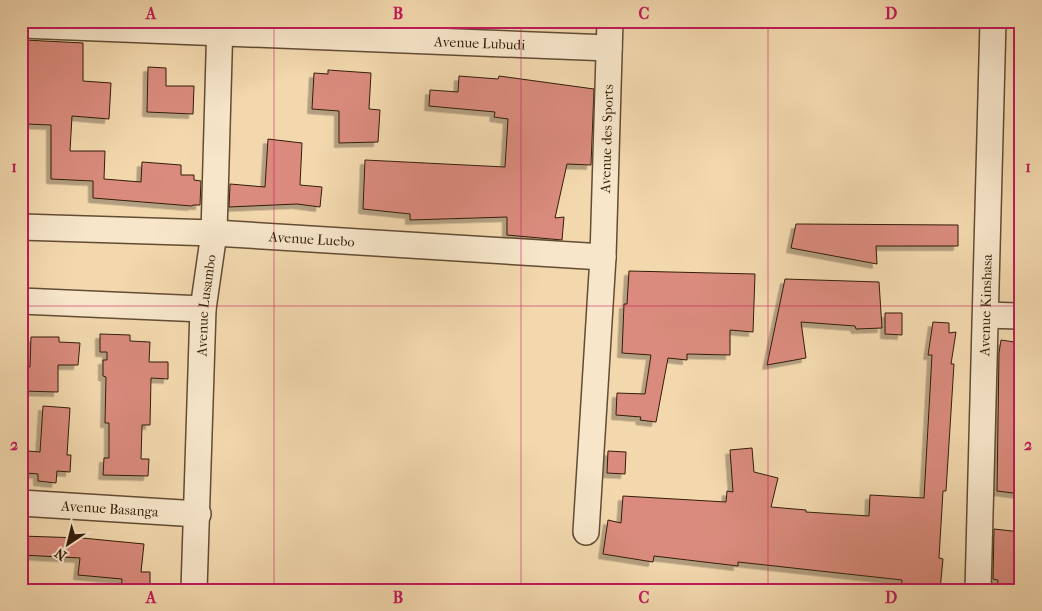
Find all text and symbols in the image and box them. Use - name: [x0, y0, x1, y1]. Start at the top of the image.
- text: A: [145, 4, 157, 23]
- text: B: [393, 4, 403, 23]
- text: C: [639, 4, 650, 23]
- text: D: [885, 4, 897, 23]
- street label: Avenue Lubudi: [433, 33, 526, 53]
- street label: Avenue des Sports: [596, 84, 617, 194]
- text: 1: [11, 157, 17, 176]
- text: 1: [1025, 157, 1031, 176]
- street label: Avenue Luebo: [267, 228, 355, 250]
- street label: Avenue Lusambo: [193, 253, 219, 358]
- street label: Avenue Kinshasa: [976, 253, 995, 357]
- text: 2: [10, 435, 18, 454]
- text: 2: [1024, 435, 1032, 454]
- street label: Avenue Basanga: [60, 497, 160, 520]
- north arrow: [42, 518, 92, 568]
- text: N: [51, 544, 70, 564]
- text: A: [145, 588, 157, 607]
- text: B: [393, 588, 403, 607]
- text: C: [639, 588, 650, 607]
- text: D: [885, 588, 897, 607]

